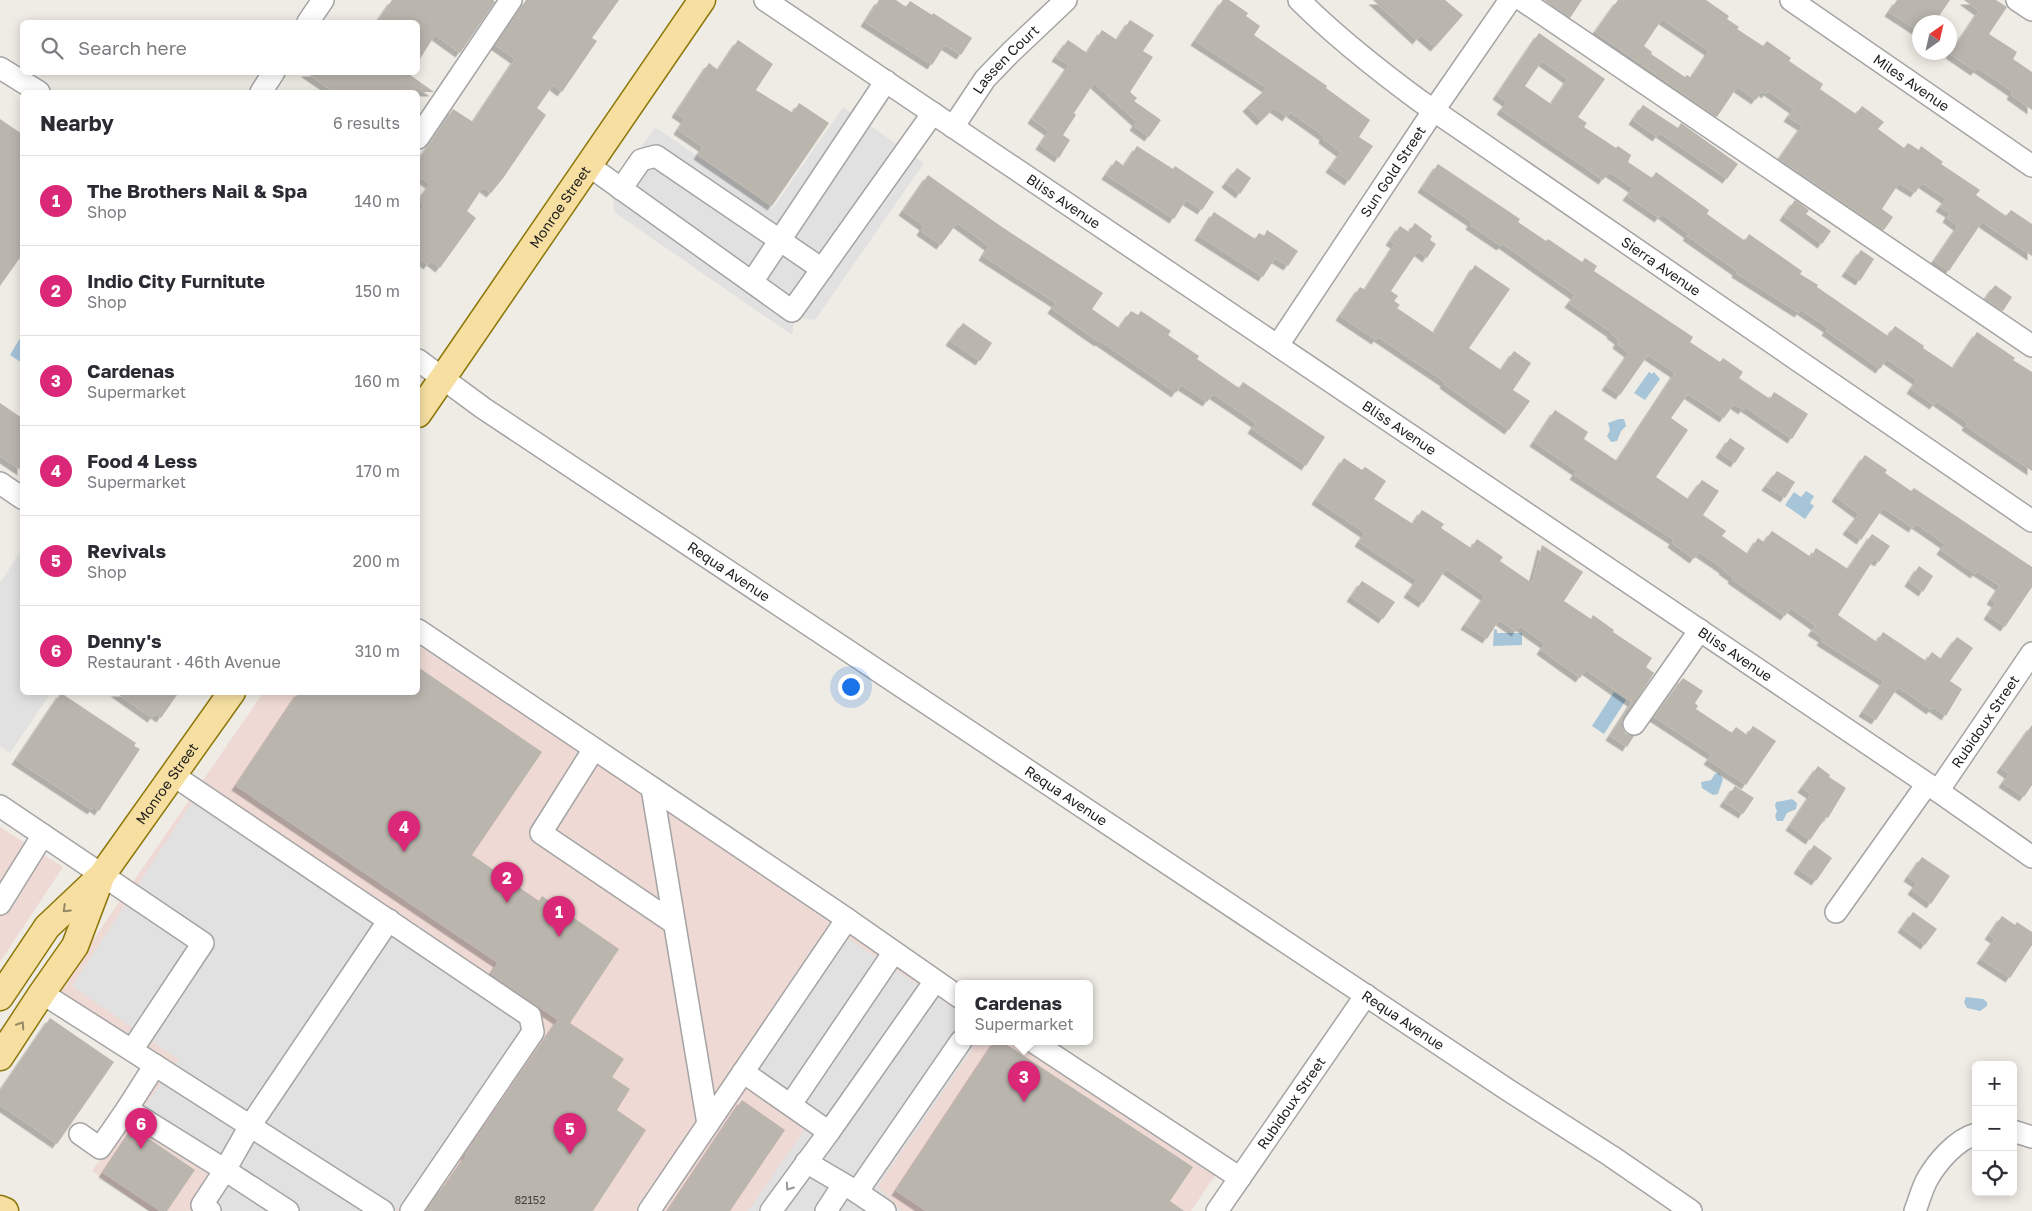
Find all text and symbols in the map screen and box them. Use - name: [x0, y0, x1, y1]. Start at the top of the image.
- north arrow: [1912, 15, 1957, 60]
- search box: [20, 20, 420, 75]
- street label: Lassen Court: [969, 21, 1042, 97]
- icon: search: [38, 34, 66, 62]
- text: Search here: [78, 36, 187, 59]
- street label: Miles Avenue: [1870, 50, 1953, 115]
- text: Nearby: [40, 110, 114, 136]
- text: 6 results: [333, 113, 400, 133]
- street label: Sun Gold Street: [1356, 123, 1429, 220]
- street label: Monroe Street: [525, 162, 594, 251]
- street label: Bliss Avenue: [1024, 170, 1104, 232]
- text: The Brothers Nail & Spa: [87, 179, 307, 202]
- text: 1: [52, 191, 60, 211]
- text: 140 m: [354, 191, 400, 211]
- text: Shop: [87, 202, 127, 222]
- street label: Sierra Avenue: [1618, 233, 1704, 299]
- text: Indio City Furnitute: [87, 269, 265, 292]
- text: 2: [51, 281, 61, 301]
- text: 150 m: [355, 281, 400, 301]
- text: Shop: [87, 292, 127, 312]
- text: Cardenas: [87, 359, 175, 382]
- text: 3: [51, 371, 61, 391]
- text: 160 m: [354, 371, 400, 391]
- text: Supermarket: [87, 382, 186, 402]
- street label: Bliss Avenue: [1359, 396, 1440, 458]
- text: Food 4 Less: [87, 449, 197, 472]
- text: 4: [51, 461, 61, 481]
- text: 170 m: [356, 461, 400, 481]
- text: Supermarket: [87, 472, 186, 492]
- street label: Requa Avenue: [685, 538, 774, 605]
- text: Revivals: [87, 539, 166, 562]
- text: 5: [51, 551, 61, 571]
- text: 200 m: [353, 551, 400, 571]
- text: Shop: [87, 562, 127, 582]
- street label: Bliss Avenue: [1695, 623, 1776, 685]
- text: Denny's: [87, 629, 162, 652]
- text: 6: [51, 641, 61, 661]
- text: 310 m: [355, 641, 400, 661]
- text: Restaurant · 46th Avenue: [87, 652, 281, 672]
- street label: Rubidoux Street: [1947, 672, 2022, 771]
- your location: [838, 674, 864, 700]
- street label: Monroe Street: [132, 739, 201, 827]
- street label: Requa Avenue: [1022, 762, 1111, 829]
- pin: 4: [388, 811, 420, 852]
- pin: 2: [491, 862, 523, 903]
- pin: 1: [543, 896, 575, 937]
- one-way arrow: [63, 903, 72, 912]
- popup: [955, 980, 1093, 1045]
- street label: Requa Avenue: [1359, 986, 1448, 1053]
- text: Cardenas: [974, 991, 1062, 1014]
- text: Supermarket: [974, 1014, 1074, 1034]
- one-way arrow: [15, 1021, 24, 1031]
- street label: Rubidoux Street: [1253, 1053, 1329, 1152]
- pin: 3: [1008, 1061, 1040, 1102]
- map controls: [1972, 1061, 2017, 1196]
- button: +: [1972, 1061, 2017, 1106]
- button: −: [1972, 1106, 2017, 1151]
- pin: 6: [125, 1108, 157, 1149]
- pin: 5: [554, 1113, 586, 1154]
- button: locate: [1972, 1151, 2017, 1196]
- one-way arrow: [786, 1181, 795, 1190]
- house number: 82152: [514, 1193, 546, 1206]

